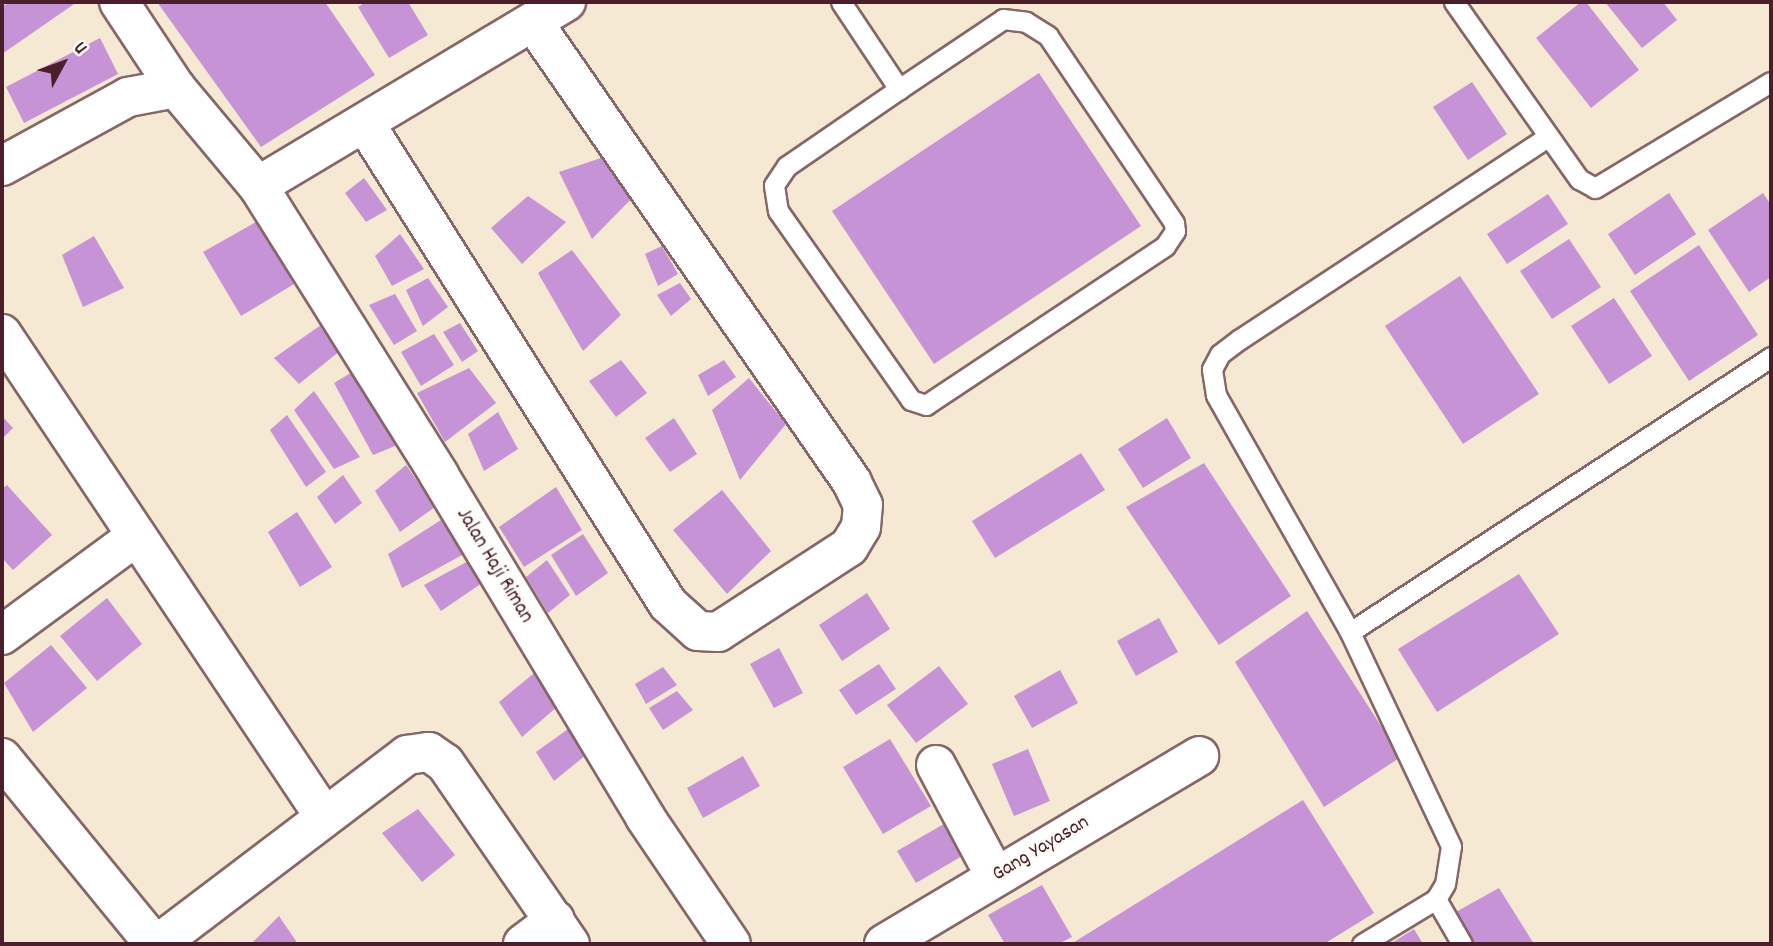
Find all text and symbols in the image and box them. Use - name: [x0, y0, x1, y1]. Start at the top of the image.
- north arrow: [28, 28, 98, 98]
- text: U: [66, 37, 92, 61]
- street label: Jalan Haji Riman: [450, 504, 538, 628]
- street label: Gang Yayasan: [988, 810, 1094, 888]

